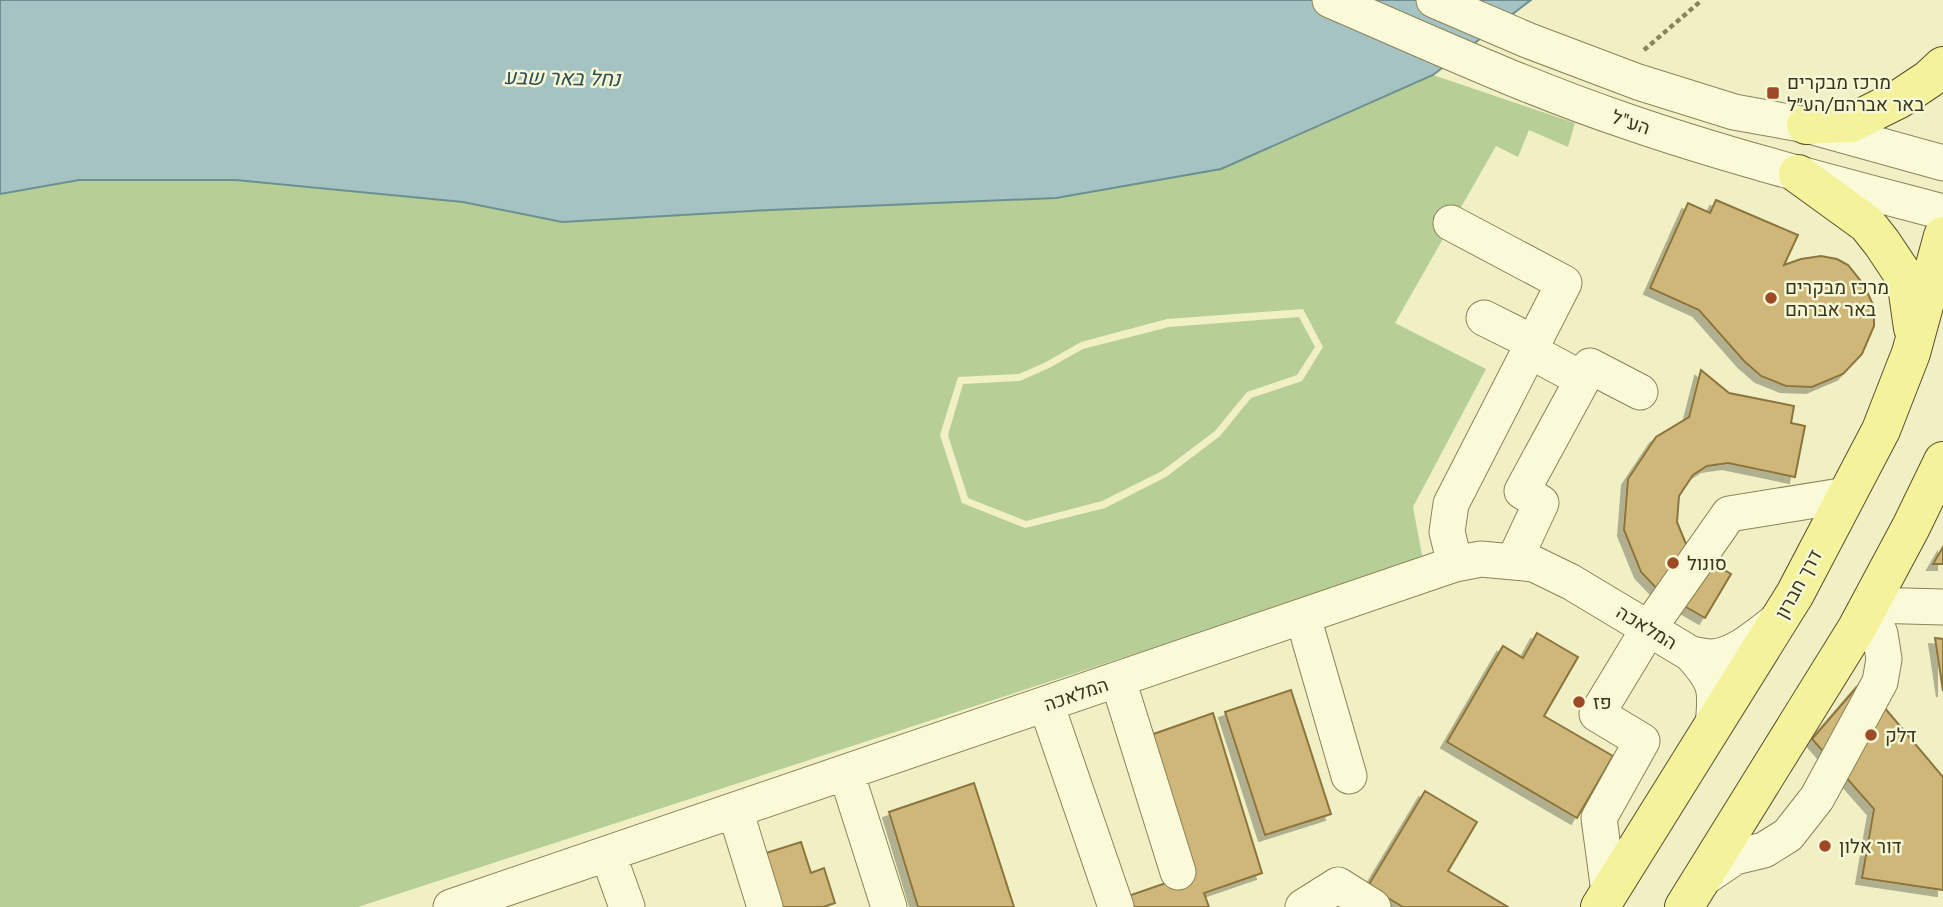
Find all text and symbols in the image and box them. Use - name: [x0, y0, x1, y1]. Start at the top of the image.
- water label: נחל באר שבע: [504, 65, 622, 91]
- place label: מרכז מבקרים באר אברהם/הע״ל: [1787, 71, 1924, 116]
- marker: מרכז מבקרים באר אברהם/הע״ל: [1765, 85, 1781, 101]
- street label: הע"ל: [1609, 105, 1653, 140]
- place label: מרכז מבקרים באר אברהם: [1785, 276, 1889, 321]
- marker: מרכז מבקרים באר אברהם: [1763, 290, 1779, 306]
- street label: דרך חברון: [1770, 546, 1827, 623]
- place label: סונול: [1687, 552, 1727, 575]
- marker: סונול: [1665, 555, 1681, 571]
- street label: המלאכה: [1612, 600, 1681, 654]
- street label: המלאכה: [1041, 673, 1111, 716]
- place label: פז: [1593, 691, 1612, 714]
- marker: פז: [1571, 694, 1587, 710]
- place label: דלק: [1885, 724, 1917, 747]
- marker: דלק: [1863, 727, 1879, 743]
- place label: דור אלון: [1839, 835, 1902, 858]
- marker: דור אלון: [1817, 838, 1833, 854]

